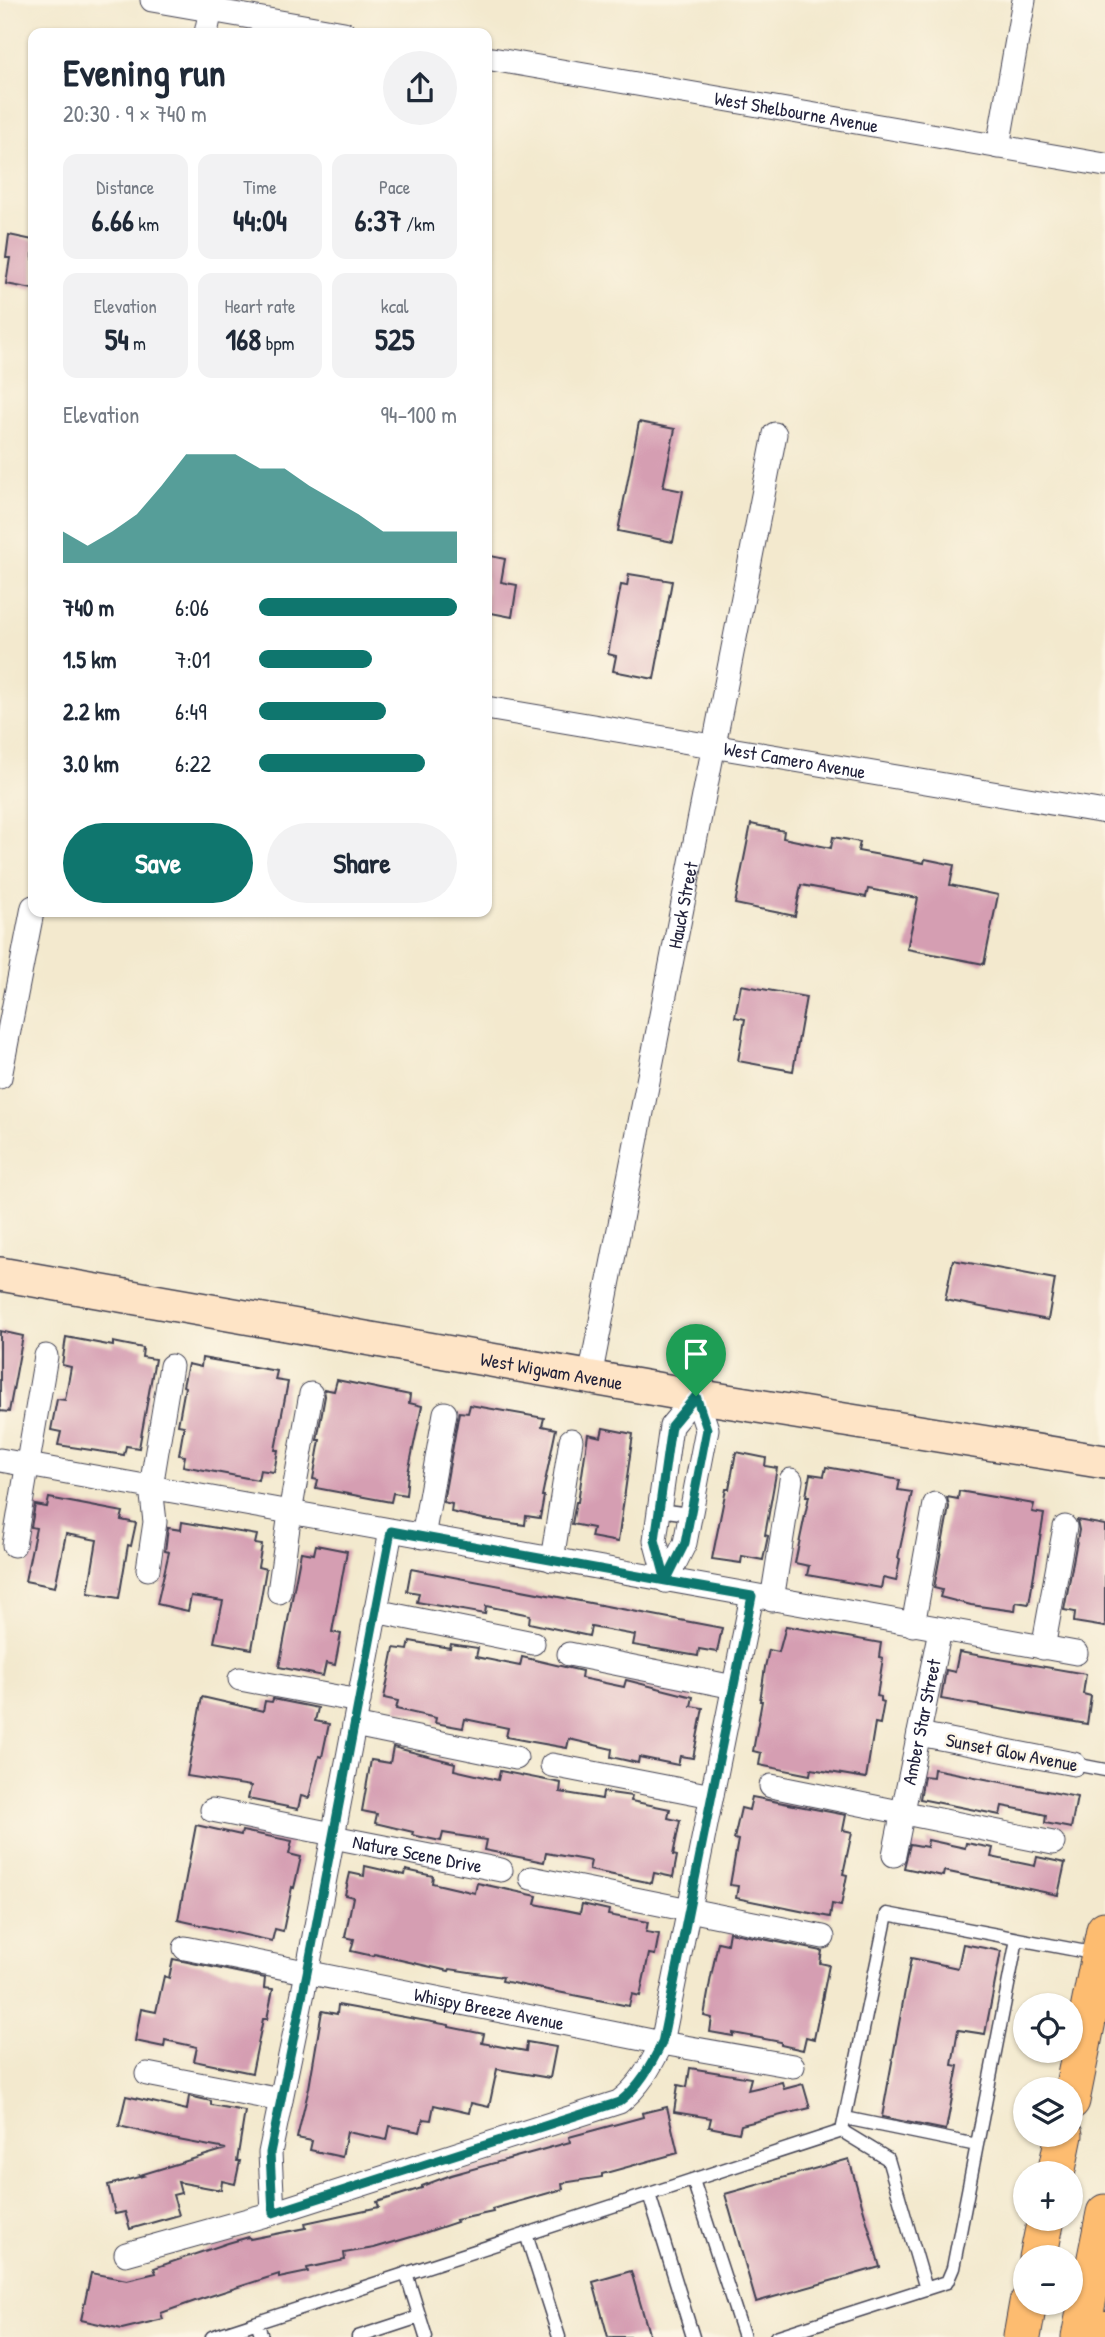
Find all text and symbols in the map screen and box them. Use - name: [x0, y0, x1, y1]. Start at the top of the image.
- text: Evening run: [63, 46, 226, 98]
- button: share: [383, 51, 457, 125]
- street label: West Shelbourne Avenue: [712, 85, 881, 139]
- text: 20:30 · 9 × 740 m: [63, 98, 207, 129]
- text: Distance: [96, 174, 154, 200]
- text: Time: [243, 174, 277, 200]
- text: Pace: [379, 174, 410, 200]
- text: 6.66: [92, 200, 134, 240]
- text: 44:04: [233, 200, 287, 240]
- text: 6:37: [354, 200, 402, 240]
- text: km: [134, 211, 159, 237]
- text: /km: [402, 211, 435, 237]
- text: Elevation: [94, 293, 157, 319]
- text: Heart rate: [225, 293, 295, 319]
- text: kcal: [381, 293, 409, 319]
- text: 54: [105, 319, 129, 359]
- text: 168: [225, 319, 261, 359]
- text: 525: [375, 319, 414, 359]
- text: m: [129, 330, 146, 356]
- text: bpm: [261, 330, 295, 356]
- text: Elevation: [63, 399, 139, 430]
- text: 94–100 m: [380, 399, 457, 430]
- text: 740 m: [63, 592, 114, 623]
- text: 6:06: [175, 592, 209, 623]
- text: 1.5 km: [63, 644, 116, 675]
- text: 7:01: [175, 644, 210, 675]
- text: 2.2 km: [63, 696, 120, 727]
- text: 6:49: [175, 696, 207, 727]
- street label: West Camero Avenue: [722, 735, 868, 785]
- text: 3.0 km: [63, 748, 119, 779]
- text: 6:22: [175, 748, 211, 779]
- button: Save: [63, 823, 253, 903]
- button: Share: [267, 823, 457, 903]
- street label: Hauck Street: [661, 859, 704, 951]
- pin: [666, 1324, 726, 1396]
- icon: arrive: [677, 1335, 715, 1373]
- street label: West Wigwam Avenue: [479, 1345, 625, 1396]
- street label: Amber Star Street: [896, 1656, 947, 1787]
- street label: Sunset Glow Avenue: [944, 1726, 1081, 1778]
- street label: Nature Scene Drive: [351, 1828, 485, 1879]
- street label: Whispy Breeze Avenue: [412, 1981, 567, 2036]
- map controls: [1013, 1993, 1083, 2315]
- button: locate: [1013, 1993, 1083, 2063]
- button: layers: [1013, 2077, 1083, 2147]
- button: +: [1013, 2161, 1083, 2231]
- button: −: [1013, 2245, 1083, 2315]

